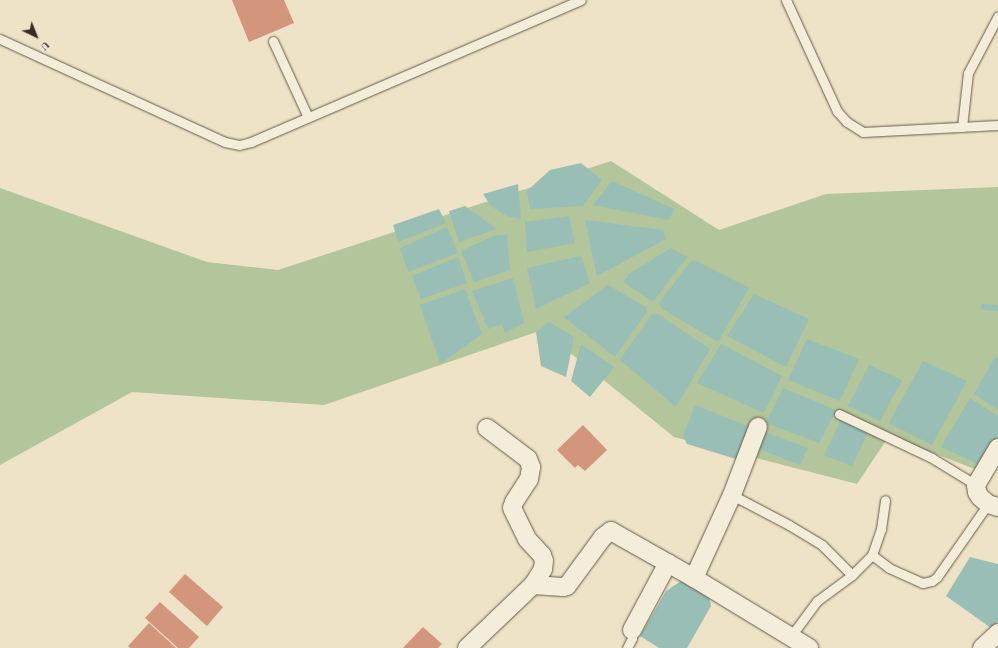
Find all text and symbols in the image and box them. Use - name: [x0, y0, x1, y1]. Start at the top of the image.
- north arrow: [16, 16, 56, 56]
- text: U: [38, 38, 51, 52]

